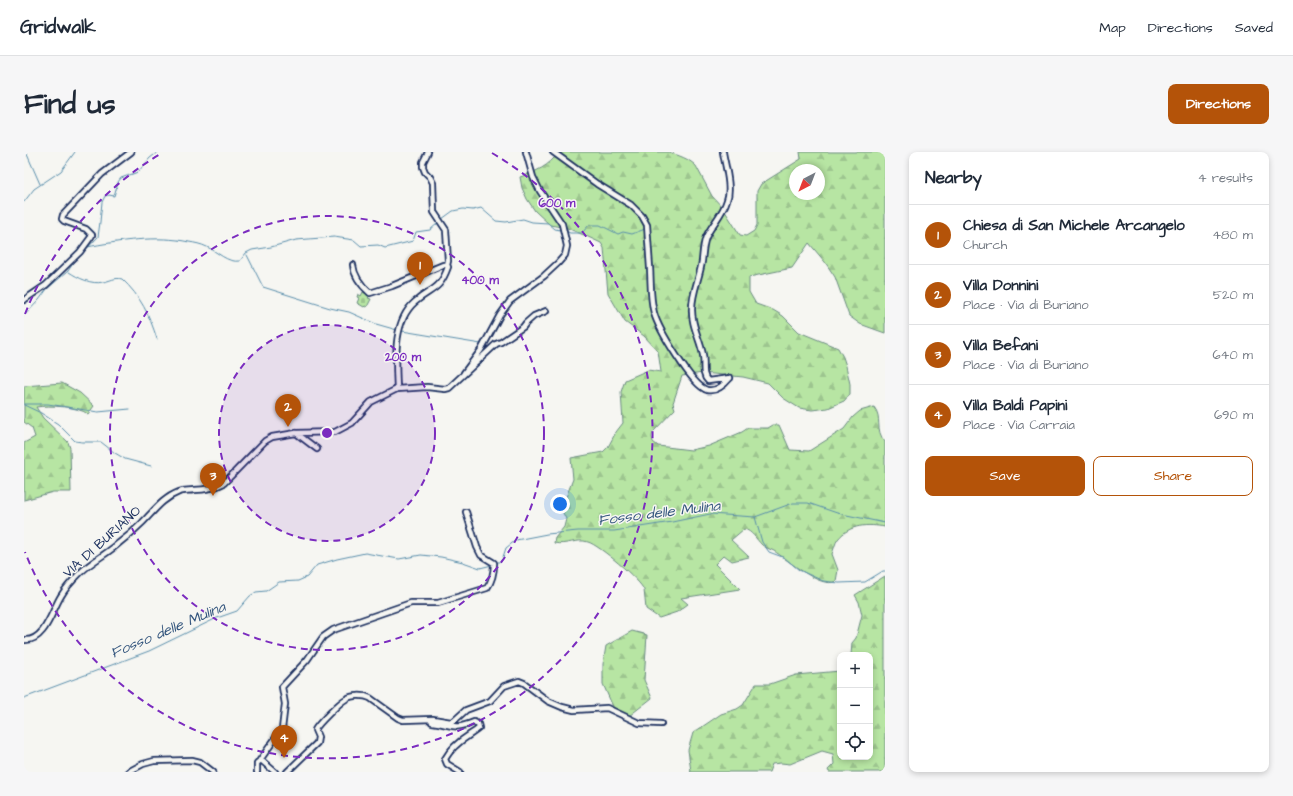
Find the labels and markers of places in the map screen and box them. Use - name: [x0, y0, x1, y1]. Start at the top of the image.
- pin: 1: [407, 252, 433, 285]
- pin: 2: [275, 394, 301, 427]
- centre of rings: [320, 426, 334, 440]
- pin: 3: [200, 463, 226, 496]
- pin: 4: [271, 725, 297, 758]

